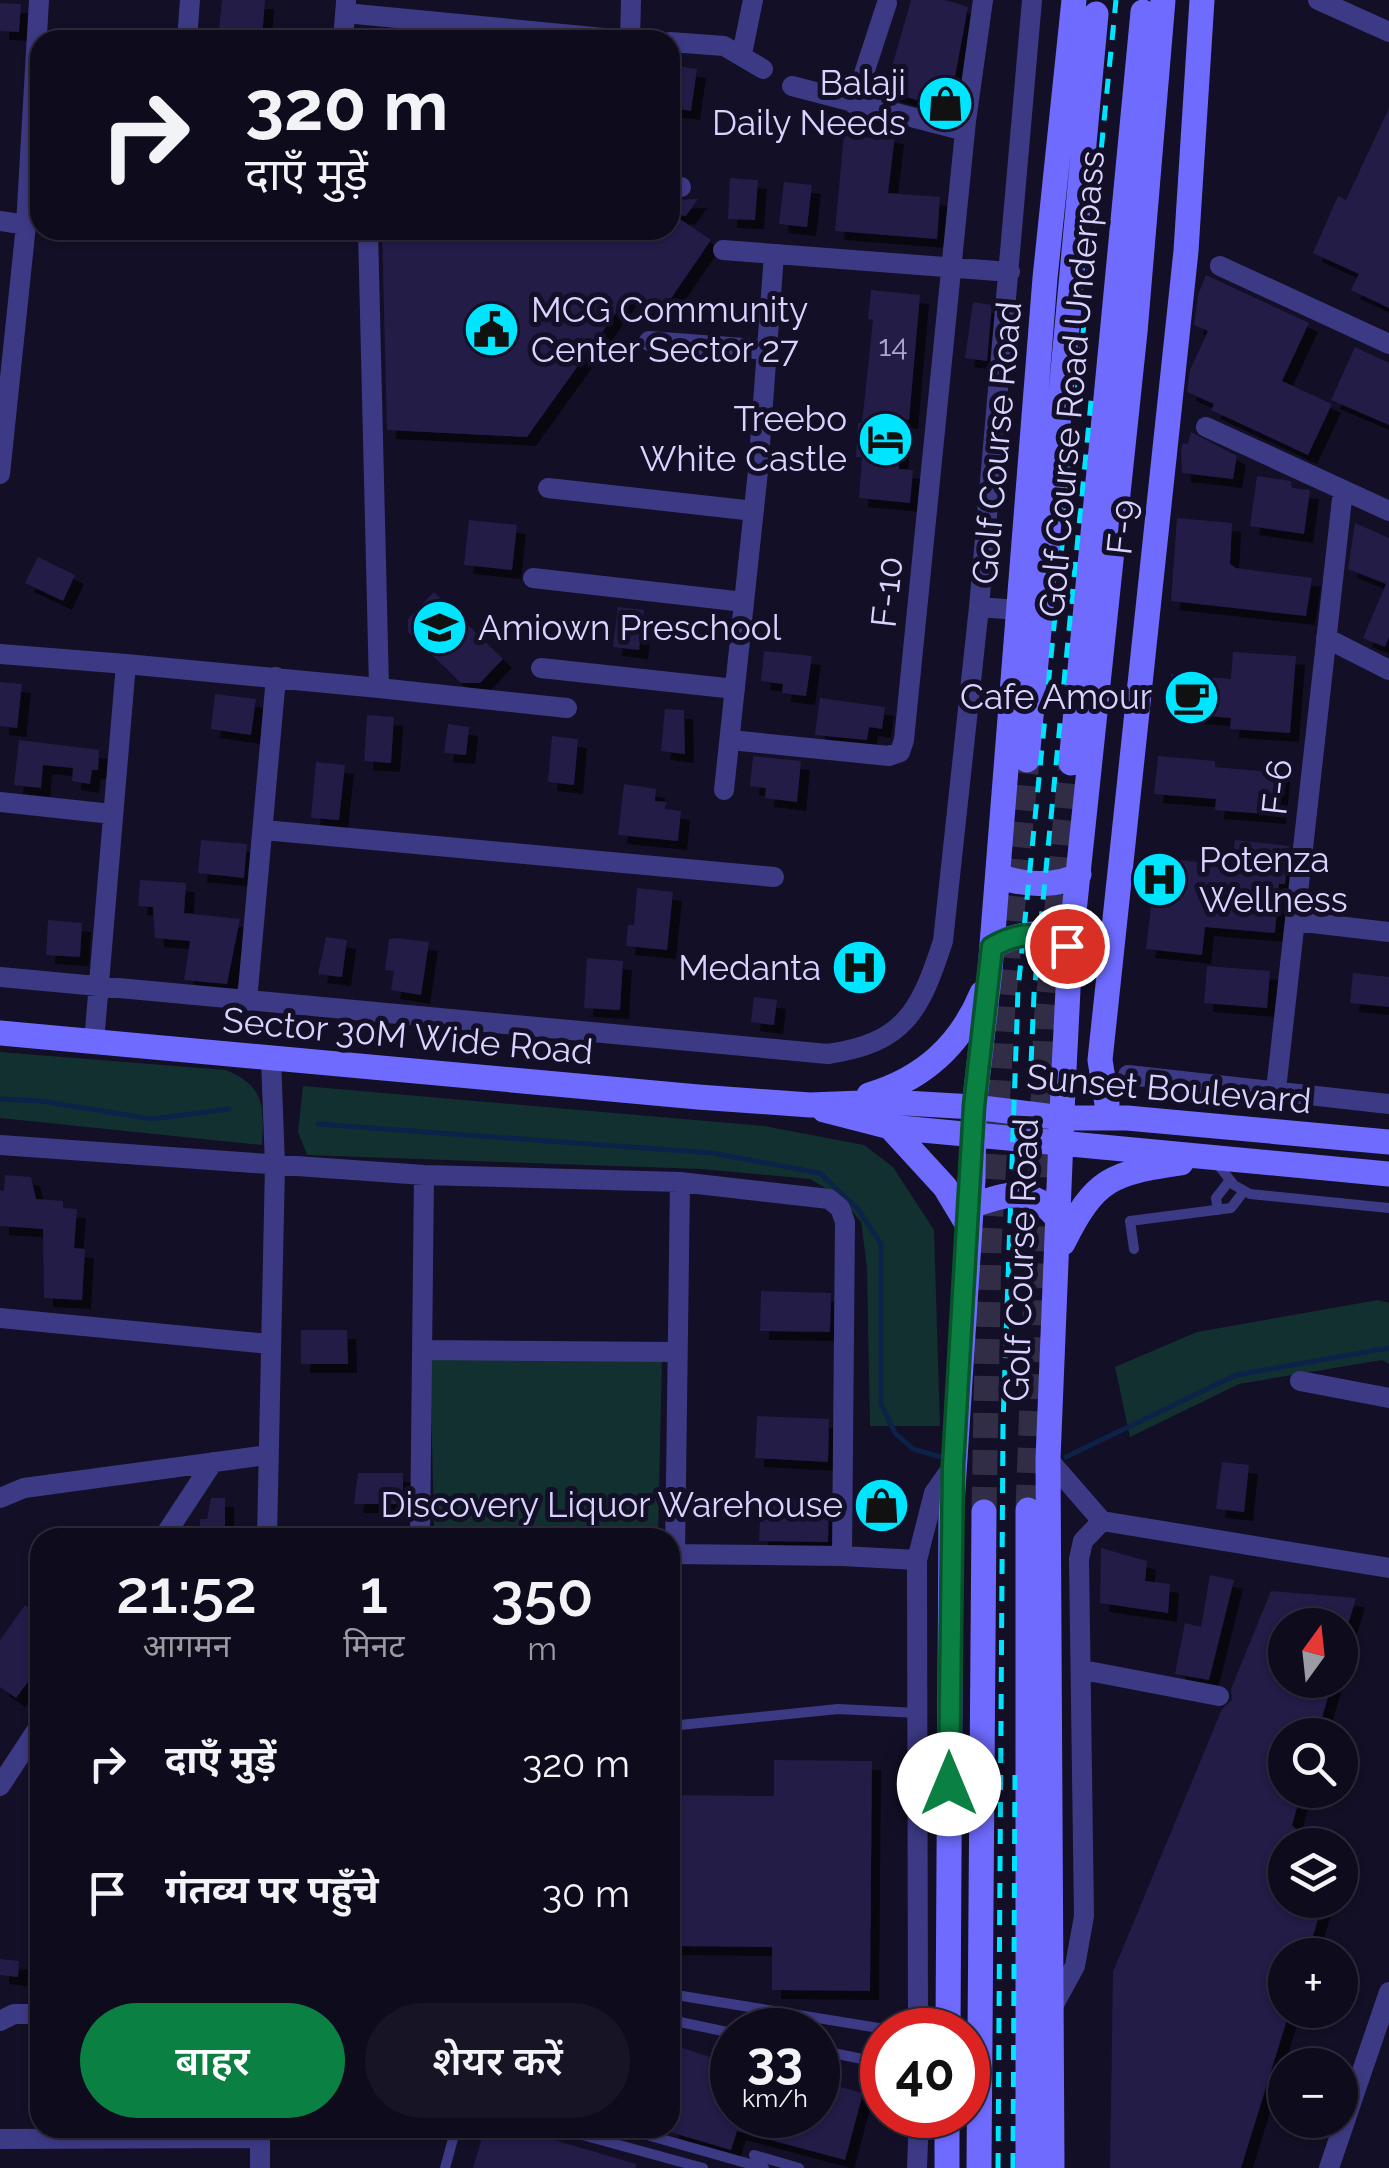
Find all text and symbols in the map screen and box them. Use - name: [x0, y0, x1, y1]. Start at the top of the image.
- place label: Balaji Daily Needs: [712, 62, 906, 143]
- text: 320 m: [245, 64, 449, 146]
- icon: right: [80, 70, 210, 200]
- shop icon: Balaji Daily Needs: [915, 73, 975, 133]
- text: दाएँ मुड़ें: [245, 148, 368, 201]
- street label: Golf Course Road Underpass: [1031, 149, 1112, 619]
- place label: MCG Community Center Sector 27: [531, 289, 808, 370]
- public building icon: MCG Community Center Sector 27: [462, 300, 522, 360]
- street label: Golf Course Road: [964, 300, 1029, 586]
- house number: 14: [878, 328, 908, 363]
- place label: Treebo White Castle: [640, 398, 847, 479]
- hotel icon: Treebo White Castle: [856, 409, 916, 469]
- street label: F-9: [1098, 497, 1145, 557]
- street label: F-10: [862, 555, 911, 629]
- school or university icon: Amiown Preschool: [409, 598, 469, 658]
- place label: Amiown Preschool: [478, 607, 782, 648]
- cafe icon: Cafe Amour: [1161, 667, 1221, 727]
- place label: Cafe Amour: [960, 676, 1152, 717]
- street label: F-6: [1253, 757, 1300, 817]
- place label: Potenza Wellness: [1199, 839, 1348, 920]
- hospital icon: Potenza Wellness: [1130, 850, 1190, 910]
- pin: [1025, 904, 1110, 989]
- icon: arrive: [1040, 919, 1095, 974]
- hospital icon: Medanta: [830, 938, 890, 998]
- place label: Medanta: [678, 947, 821, 988]
- street label: Sector 30M Wide Road: [221, 999, 595, 1072]
- street label: Sunset Boulevard: [1025, 1056, 1313, 1121]
- street label: Golf Course Road: [995, 1118, 1046, 1402]
- shop icon: Discovery Liquor Warehouse: [852, 1475, 912, 1535]
- place label: Discovery Liquor Warehouse: [380, 1484, 843, 1525]
- text: 21:52: [116, 1557, 257, 1627]
- text: 1: [360, 1557, 388, 1627]
- text: 350: [491, 1560, 594, 1630]
- north arrow: [1268, 1608, 1358, 1698]
- map controls: [1268, 1608, 1358, 2138]
- text: आगमन: [143, 1627, 230, 1664]
- text: मिनट: [343, 1627, 405, 1664]
- text: m: [528, 1630, 557, 1667]
- button: search: [1268, 1718, 1358, 1808]
- position arrow: [897, 1732, 1001, 1836]
- icon: right: [80, 1736, 135, 1791]
- text: दाएँ मुड़ें: [165, 1737, 276, 1782]
- text: 320 m: [522, 1741, 630, 1786]
- button: layers: [1268, 1828, 1358, 1918]
- icon: arrive: [80, 1866, 135, 1921]
- text: गंतव्य पर पहुँचे: [165, 1867, 379, 1912]
- text: 30 m: [542, 1871, 630, 1916]
- button: +: [1268, 1938, 1358, 2028]
- button: बाहर: [80, 2003, 345, 2118]
- button: शेयर करें: [365, 2003, 630, 2118]
- speed limit sign: 40: [860, 2008, 990, 2138]
- text: 33: [747, 2031, 803, 2090]
- button: −: [1268, 2048, 1358, 2138]
- text: km/h: [742, 2083, 808, 2113]

